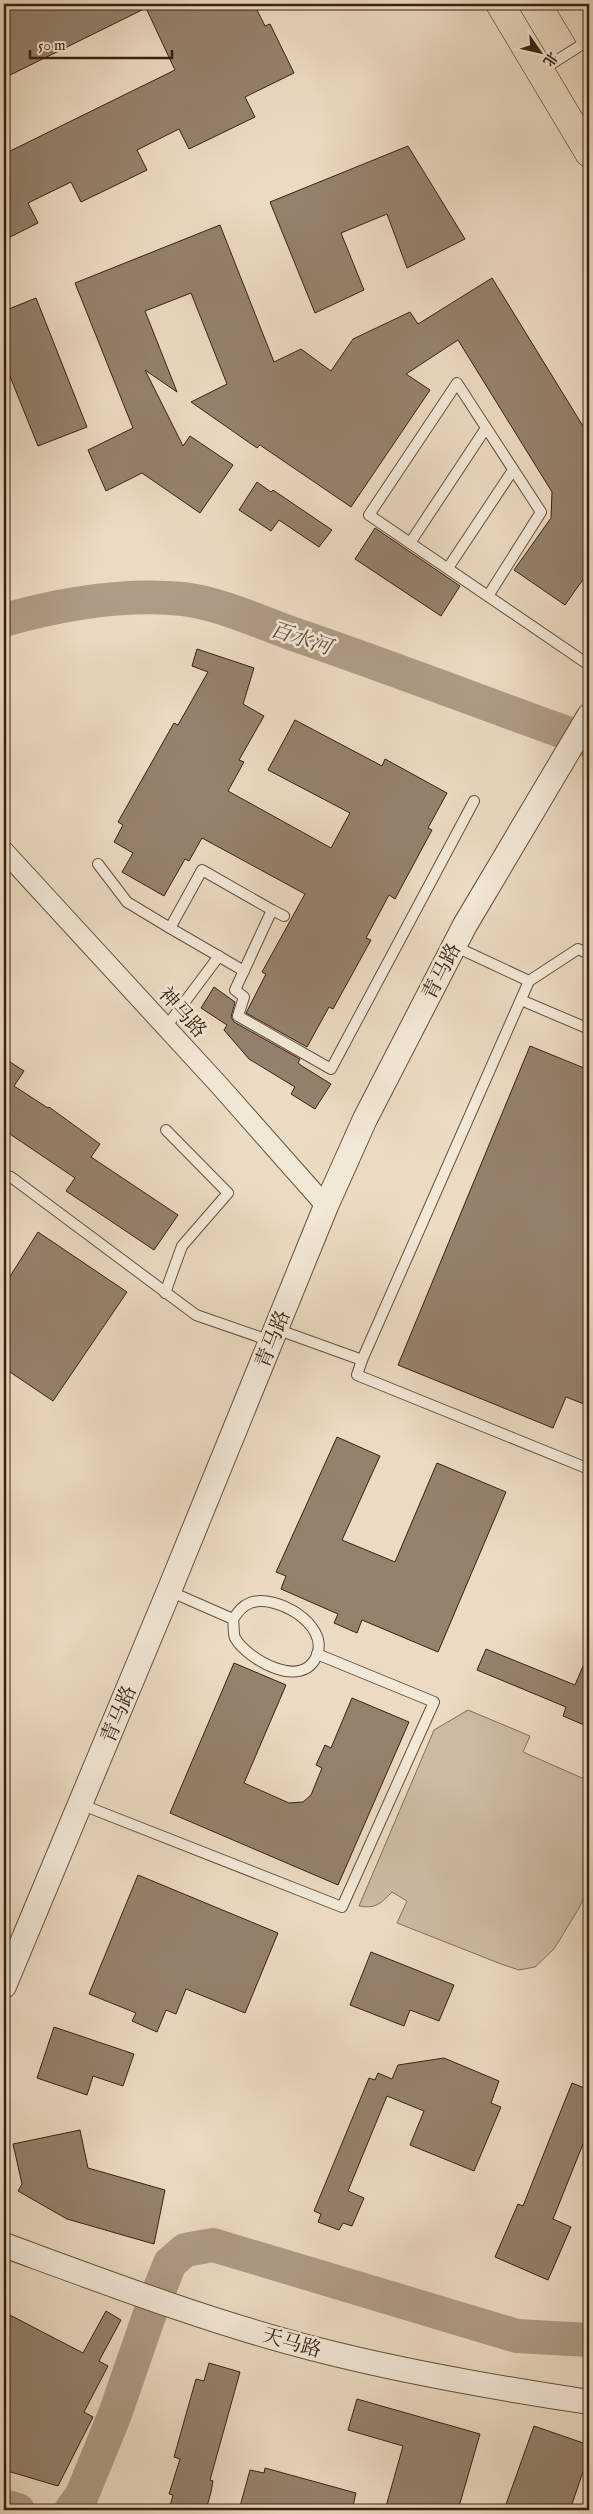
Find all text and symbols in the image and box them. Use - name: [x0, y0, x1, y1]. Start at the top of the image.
- scale bar: [30, 28, 172, 60]
- north arrow: [516, 28, 566, 78]
- text: 50 m: [38, 36, 66, 55]
- text: 北: [539, 48, 561, 70]
- water label: 百水河: [266, 617, 338, 663]
- street label: 青马路: [418, 939, 467, 1004]
- street label: 神马路: [153, 982, 211, 1044]
- street label: 青马路: [251, 1307, 296, 1372]
- street label: 青马路: [96, 1682, 143, 1747]
- street label: 天马路: [259, 2323, 324, 2364]

